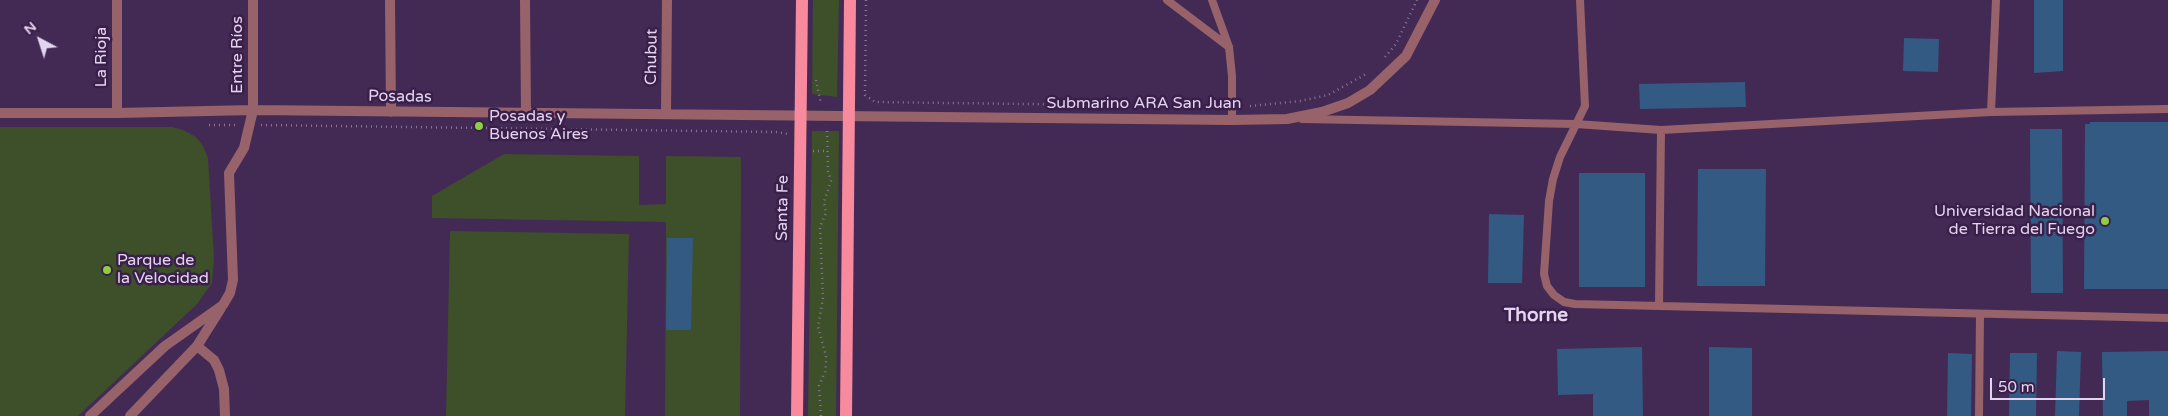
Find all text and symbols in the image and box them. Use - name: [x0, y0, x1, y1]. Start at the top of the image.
- north arrow: [15, 15, 65, 65]
- street label: Entre Ríos: [228, 16, 248, 94]
- text: N: [20, 18, 40, 38]
- street label: La Rioja: [92, 27, 112, 87]
- street label: Chubut: [642, 29, 662, 85]
- street label: Posadas: [368, 87, 432, 107]
- street label: Submarino ARA San Juan: [1046, 94, 1242, 114]
- place label: Posadas y Buenos Aires: [489, 107, 589, 145]
- marker: Posadas y Buenos Aires: [473, 120, 485, 132]
- street label: Santa Fe: [773, 175, 793, 241]
- place label: Universidad Nacional de Tierra del Fuego: [1934, 202, 2095, 240]
- marker: Universidad Nacional de Tierra del Fuego: [2099, 215, 2111, 227]
- place label: Parque de la Velocidad: [117, 251, 209, 289]
- marker: Parque de la Velocidad: [101, 264, 113, 276]
- district label: Thorne: [1504, 305, 1568, 327]
- scale bar: [1993, 368, 2108, 400]
- text: 50 m: [1998, 378, 2035, 396]

